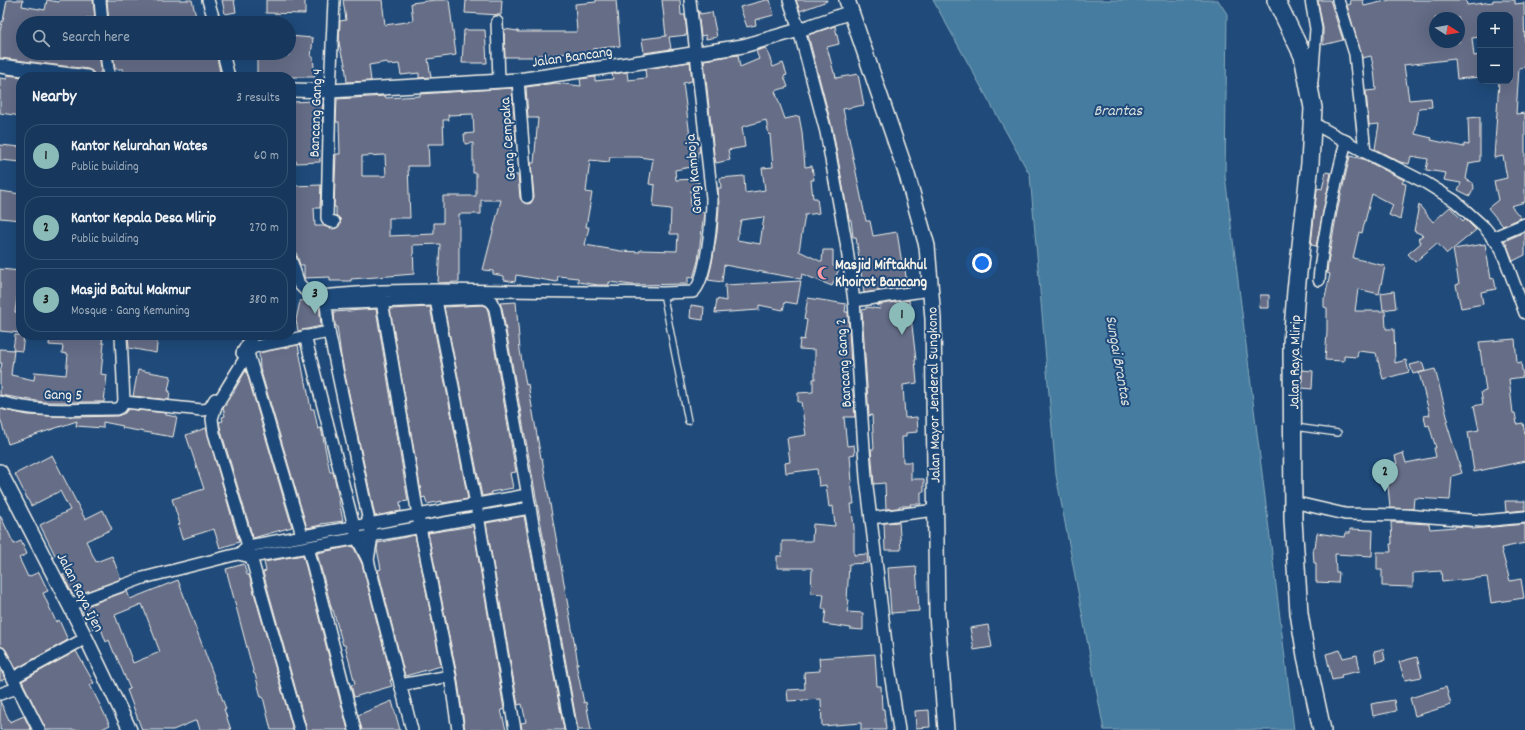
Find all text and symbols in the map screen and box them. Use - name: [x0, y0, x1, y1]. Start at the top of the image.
- north arrow: [1429, 12, 1465, 48]
- map controls: [1477, 12, 1513, 84]
- button: +: [1477, 12, 1513, 48]
- search box: [16, 16, 296, 60]
- icon: search: [30, 27, 52, 49]
- text: Search here: [62, 27, 130, 49]
- street label: Jalan Bancang: [531, 41, 614, 75]
- button: −: [1477, 48, 1513, 84]
- street label: Bancang Gang 4: [304, 68, 330, 158]
- text: Nearby: [32, 86, 76, 110]
- text: 3 results: [236, 89, 280, 108]
- street label: Gang Cempaka: [495, 96, 523, 181]
- water label: Brantas: [1094, 100, 1144, 123]
- street label: Gang Kamboja: [680, 132, 709, 215]
- text: Kantor Kelurahan Wates: [71, 136, 208, 158]
- text: 1: [45, 147, 47, 166]
- text: 60 m: [254, 147, 279, 166]
- text: Public building: [71, 158, 139, 177]
- text: Kantor Kepala Desa Mlirip: [71, 208, 216, 230]
- text: 2: [43, 219, 49, 238]
- text: 270 m: [249, 219, 279, 238]
- text: Public building: [71, 230, 139, 249]
- your location: [972, 253, 992, 273]
- place label: Masjid Miftakhul Khoirot Bancang: [835, 255, 928, 294]
- mosque icon: Masjid Miftakhul Khoirot Bancang: [816, 265, 832, 281]
- text: Masjid Baitul Makmur: [71, 280, 191, 302]
- pin: 3: [302, 281, 328, 314]
- text: 3: [43, 291, 49, 310]
- text: 380 m: [249, 291, 279, 310]
- text: Mosque · Gang Kemuning: [71, 302, 190, 321]
- pin: 1: [889, 302, 915, 335]
- street label: Jalan Mayor Jenderal Sungkono: [922, 306, 948, 483]
- water label: Sungai Brantas: [1098, 314, 1137, 408]
- street label: Jalan Raya Mlirip: [1284, 314, 1308, 410]
- street label: Bancang Gang 2: [831, 318, 859, 408]
- street label: Gang 5: [44, 385, 82, 407]
- pin: 2: [1372, 459, 1398, 492]
- street label: Jalan Raya Ijen: [50, 549, 109, 636]

